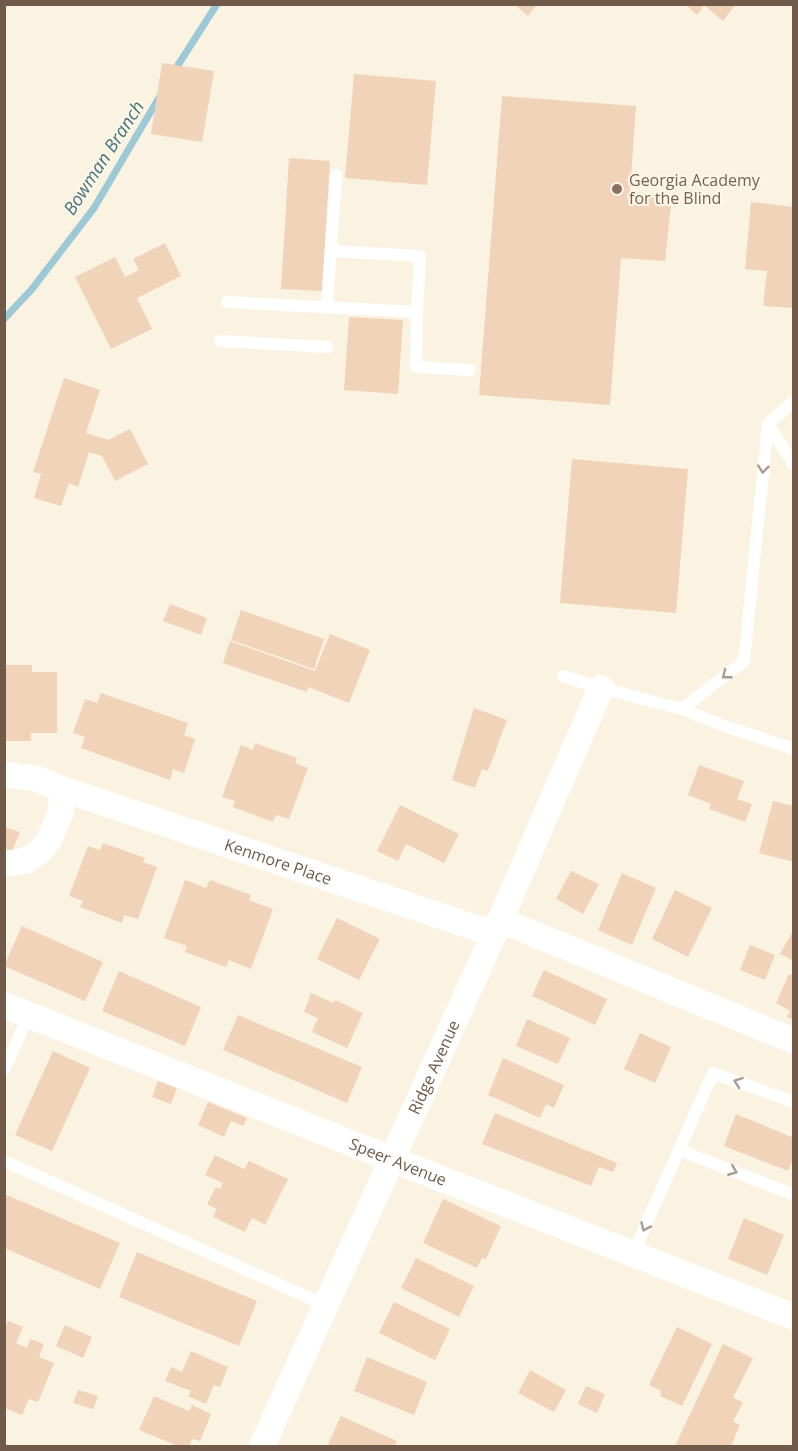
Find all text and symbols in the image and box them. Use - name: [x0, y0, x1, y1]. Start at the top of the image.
- water label: Bowman Branch: [57, 96, 149, 219]
- place label: Georgia Academy for the Blind: [629, 169, 761, 209]
- marker: Georgia Academy for the Blind: [610, 182, 624, 196]
- one-way arrow: [757, 464, 770, 473]
- one-way arrow: [721, 668, 732, 679]
- street label: Kenmore Place: [222, 833, 335, 890]
- street label: Ridge Avenue: [403, 1016, 465, 1118]
- one-way arrow: [734, 1076, 744, 1089]
- street label: Speer Avenue: [346, 1133, 450, 1191]
- one-way arrow: [728, 1164, 738, 1177]
- one-way arrow: [640, 1220, 652, 1231]

